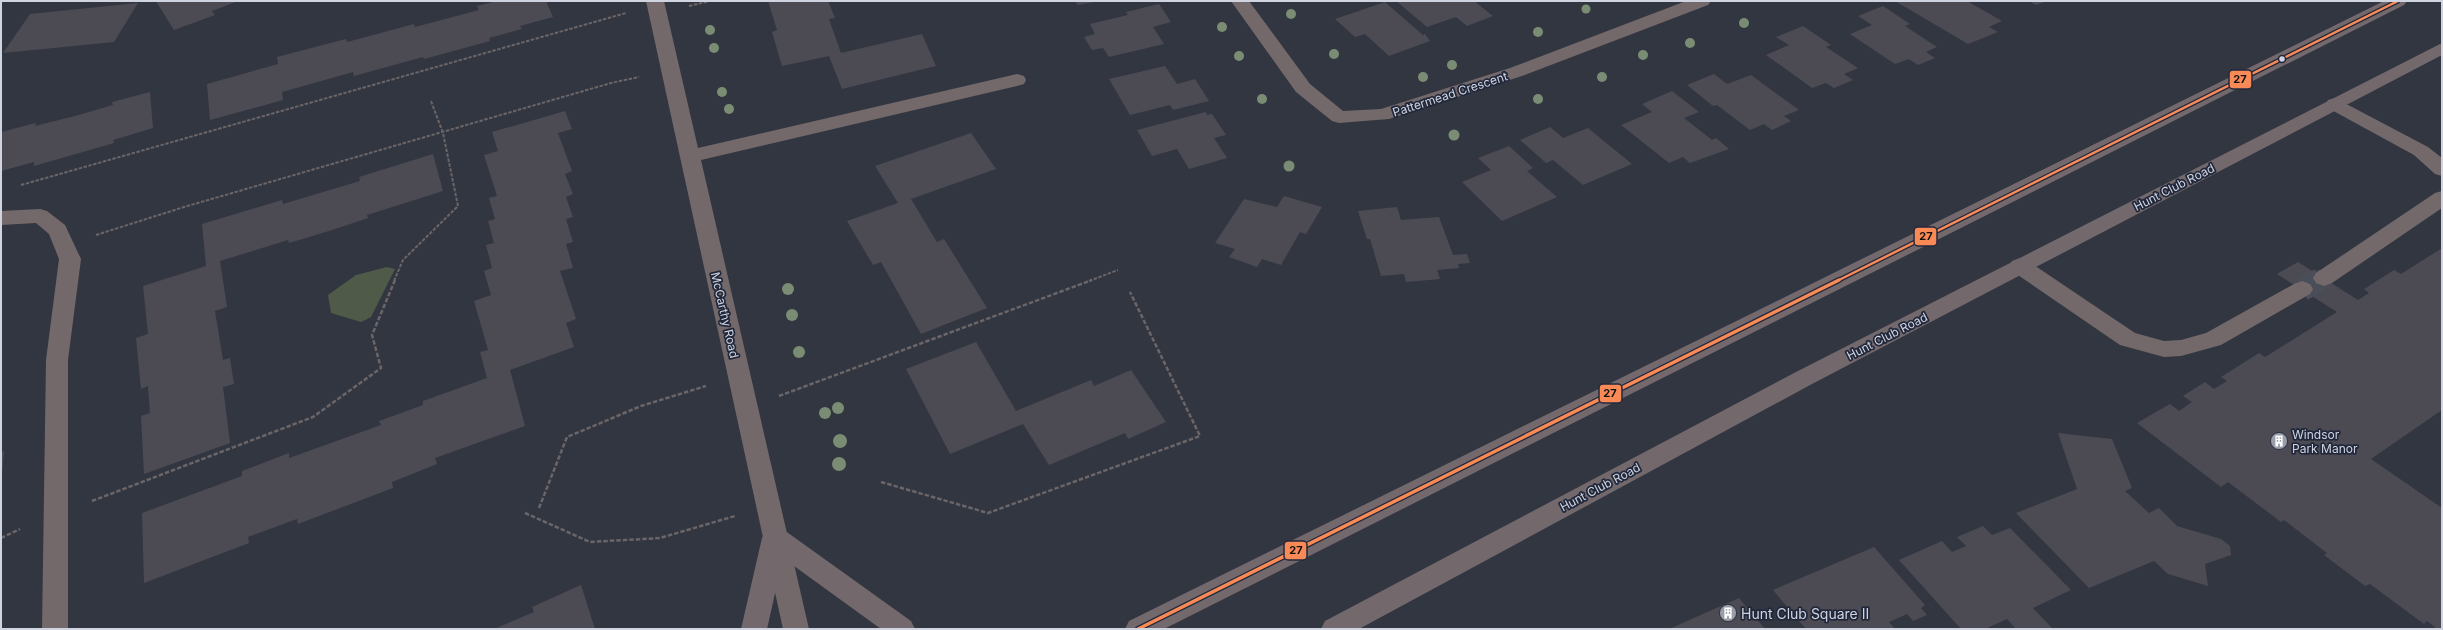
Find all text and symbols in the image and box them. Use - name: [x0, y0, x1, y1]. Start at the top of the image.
- unlabelled marker: [2277, 54, 2287, 64]
- street label: Pattermead Crescent: [1391, 68, 1509, 120]
- line badge: 27: [2229, 70, 2252, 89]
- text: 27: [2233, 72, 2247, 86]
- street label: Hunt Club Road: [2131, 160, 2217, 214]
- line badge: 27: [1914, 227, 1937, 246]
- text: 27: [1919, 229, 1933, 243]
- street label: McCarthy Road: [708, 271, 742, 359]
- street label: Hunt Club Road: [1844, 309, 1930, 363]
- line badge: 27: [1599, 384, 1622, 403]
- text: 27: [1603, 386, 1617, 400]
- place label: Windsor Park Manor: [2292, 427, 2358, 456]
- building icon: Windsor Park Manor: [2269, 431, 2289, 451]
- street label: Hunt Club Road: [1557, 460, 1643, 514]
- line badge: 27: [1284, 541, 1307, 560]
- text: 27: [1289, 543, 1303, 557]
- building icon: Hunt Club Square II: [1718, 603, 1738, 623]
- place label: Hunt Club Square II: [1741, 605, 1869, 622]

